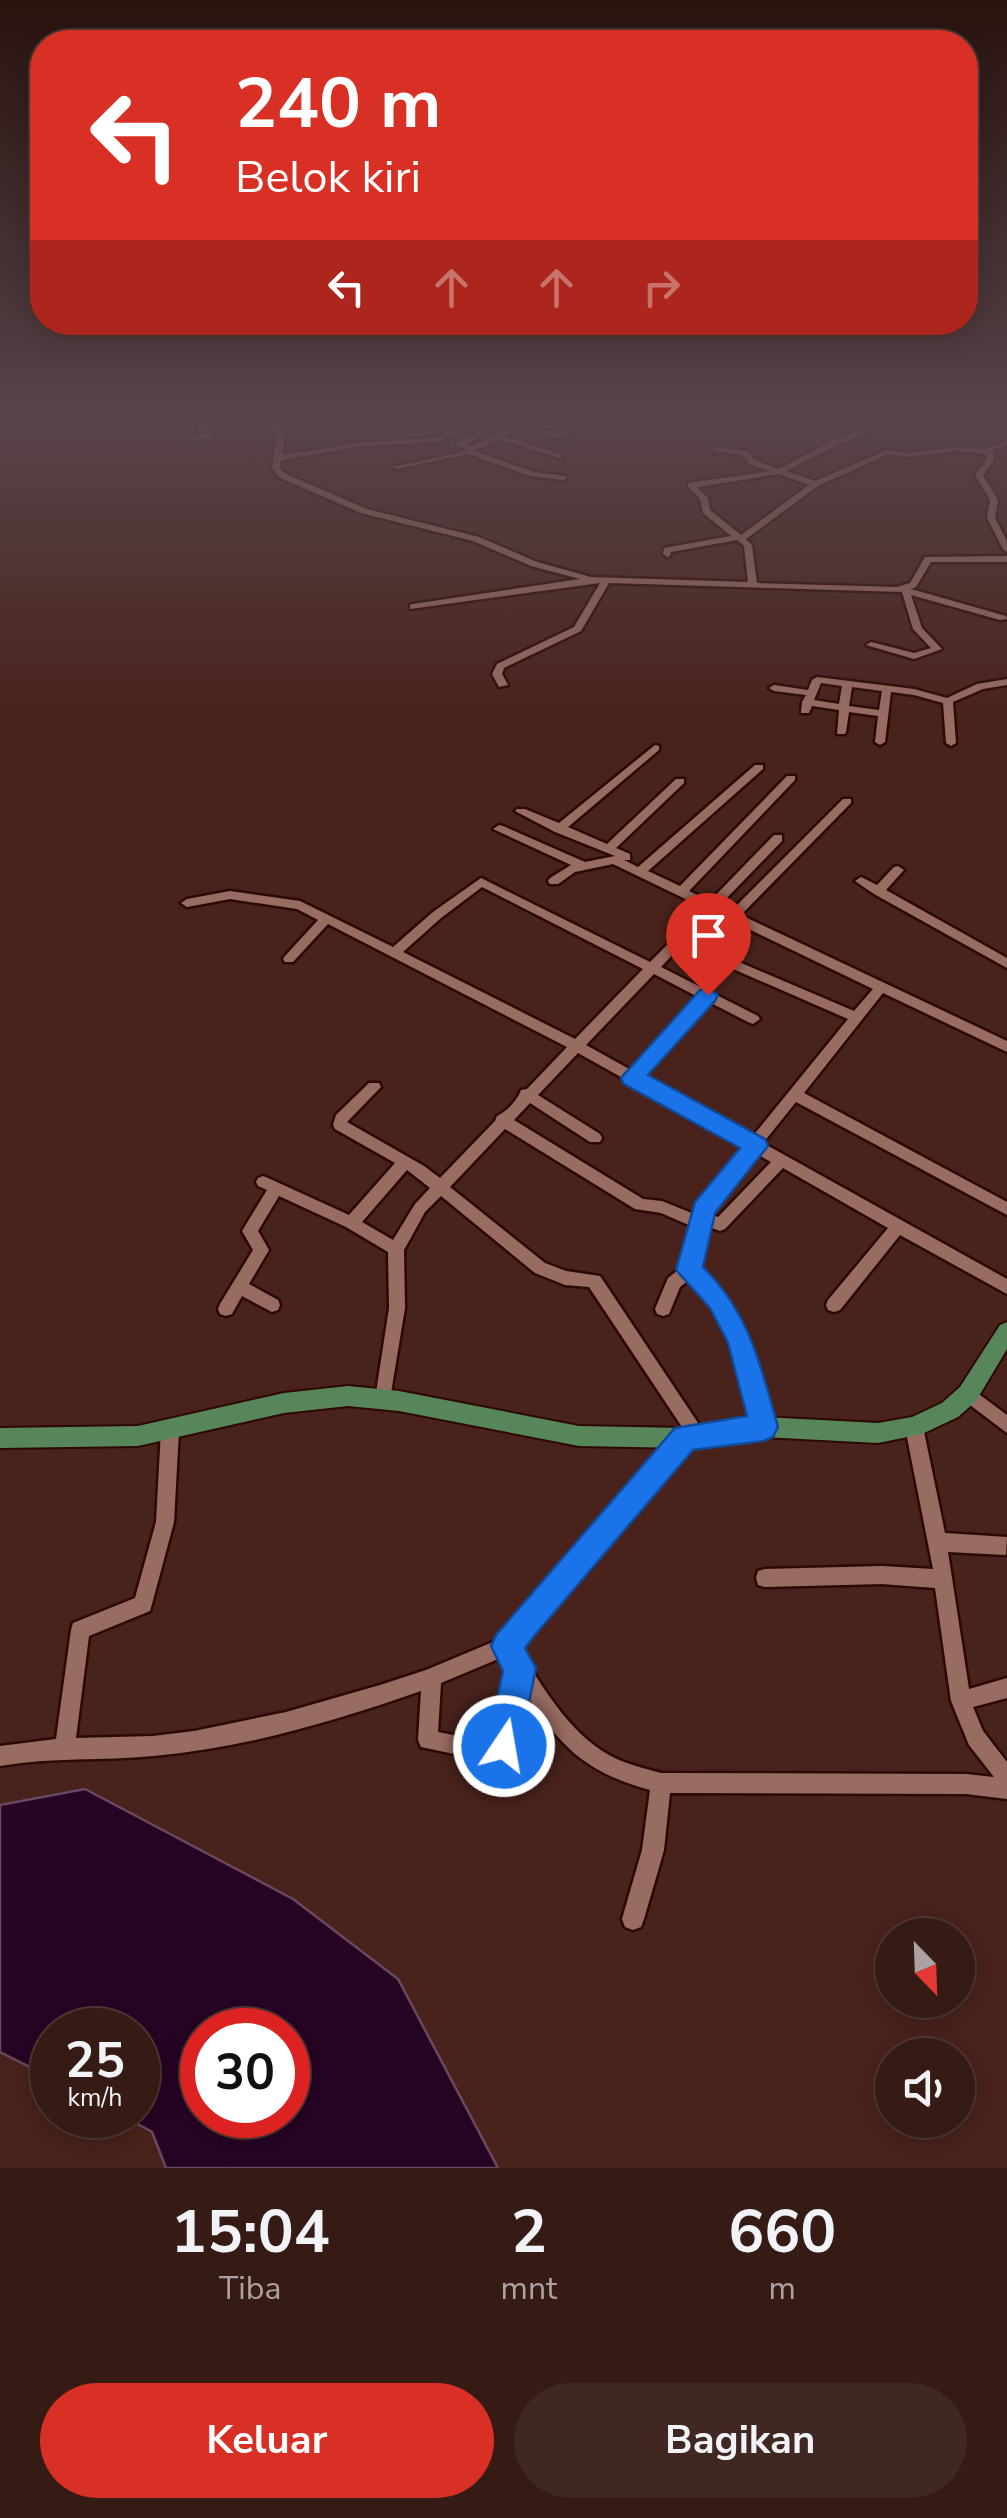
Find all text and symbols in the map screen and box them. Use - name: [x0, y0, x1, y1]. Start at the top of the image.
- text: 240 m: [235, 56, 441, 152]
- icon: left: [70, 70, 200, 200]
- text: Belok kiri: [235, 147, 421, 208]
- icon: left: [319, 260, 374, 315]
- icon: ahead: [424, 260, 479, 315]
- icon: ahead: [529, 260, 584, 315]
- icon: right: [634, 260, 689, 315]
- pin: [666, 893, 751, 996]
- icon: arrive: [681, 908, 736, 963]
- position arrow: [452, 1694, 556, 1798]
- north arrow: [875, 1918, 975, 2018]
- map controls: [875, 1918, 975, 2138]
- speed limit sign: 30: [180, 2008, 310, 2138]
- text: 25: [65, 2026, 125, 2095]
- button: sound: [875, 2038, 975, 2138]
- text: km/h: [67, 2081, 123, 2115]
- text: 15:04: [171, 2191, 330, 2273]
- text: 2: [511, 2191, 547, 2273]
- text: 660: [728, 2191, 836, 2273]
- text: Tiba: [219, 2267, 281, 2310]
- text: mnt: [501, 2267, 557, 2310]
- text: m: [768, 2267, 796, 2310]
- button: Keluar: [40, 2383, 494, 2498]
- button: Bagikan: [514, 2383, 967, 2498]

